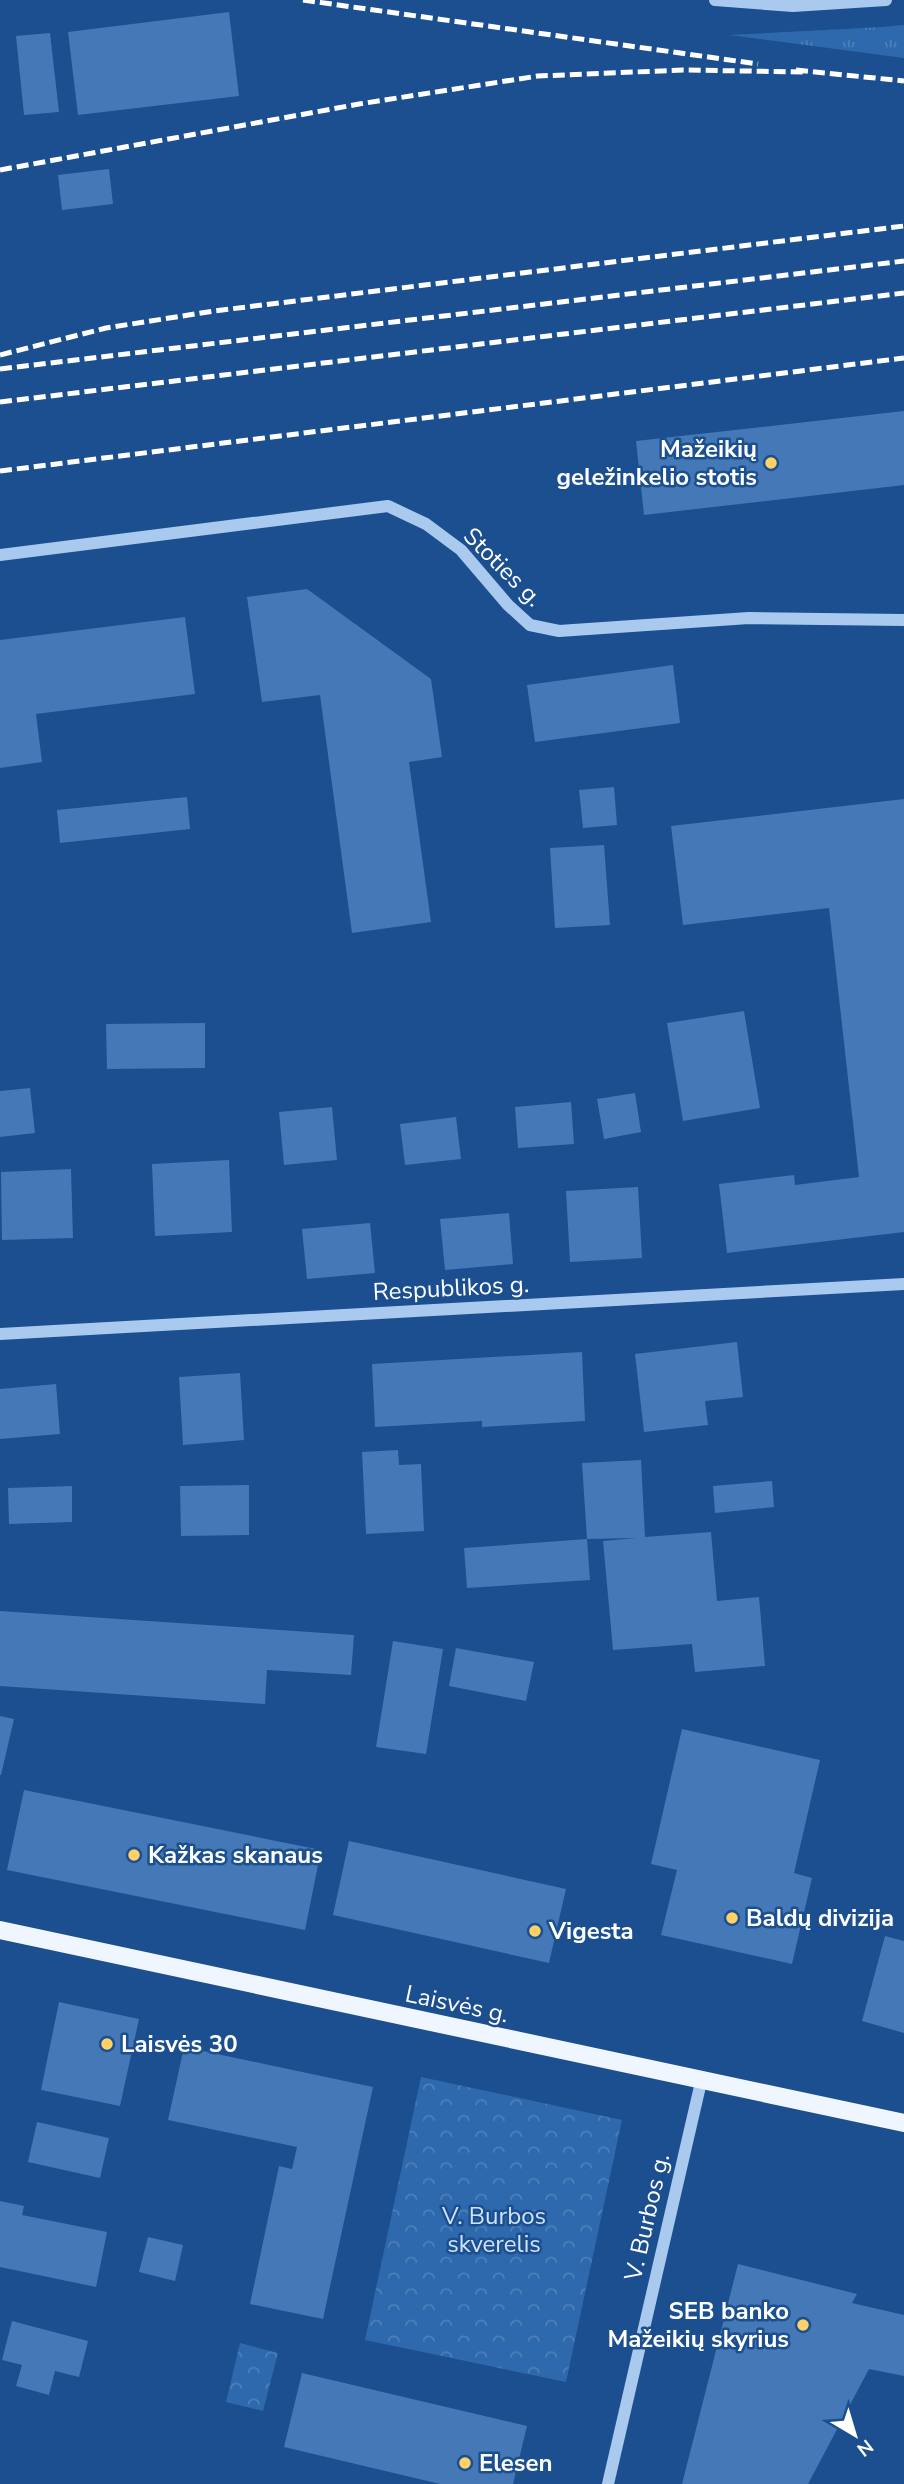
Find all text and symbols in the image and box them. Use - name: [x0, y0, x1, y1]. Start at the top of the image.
- place label: Mažeikių geležinkelio stotis: [556, 433, 757, 493]
- marker: Mažeikių geležinkelio stotis: [763, 455, 779, 471]
- street label: Stoties g.: [456, 520, 550, 614]
- street label: Respublikos g.: [372, 1268, 530, 1308]
- place label: Kažkas skanaus: [148, 1839, 323, 1871]
- marker: Kažkas skanaus: [126, 1847, 142, 1863]
- place label: Baldų divizija: [746, 1902, 894, 1934]
- marker: Baldų divizija: [724, 1910, 740, 1926]
- place label: Vigesta: [548, 1915, 634, 1947]
- marker: Vigesta: [527, 1923, 543, 1939]
- street label: Laisvės g.: [402, 1977, 512, 2031]
- place label: Laisvės 30: [121, 2028, 238, 2060]
- marker: Laisvės 30: [99, 2036, 115, 2052]
- street label: V. Burbos g.: [617, 2150, 677, 2285]
- park label: V. Burbos skverelis: [441, 2200, 546, 2260]
- place label: SEB banko Mažeikių skyrius: [608, 2295, 789, 2355]
- marker: SEB banko Mažeikių skyrius: [795, 2317, 811, 2333]
- north arrow: [820, 2400, 890, 2470]
- text: N: [851, 2433, 878, 2462]
- place label: Elesen: [479, 2447, 553, 2479]
- marker: Elesen: [457, 2455, 473, 2471]

